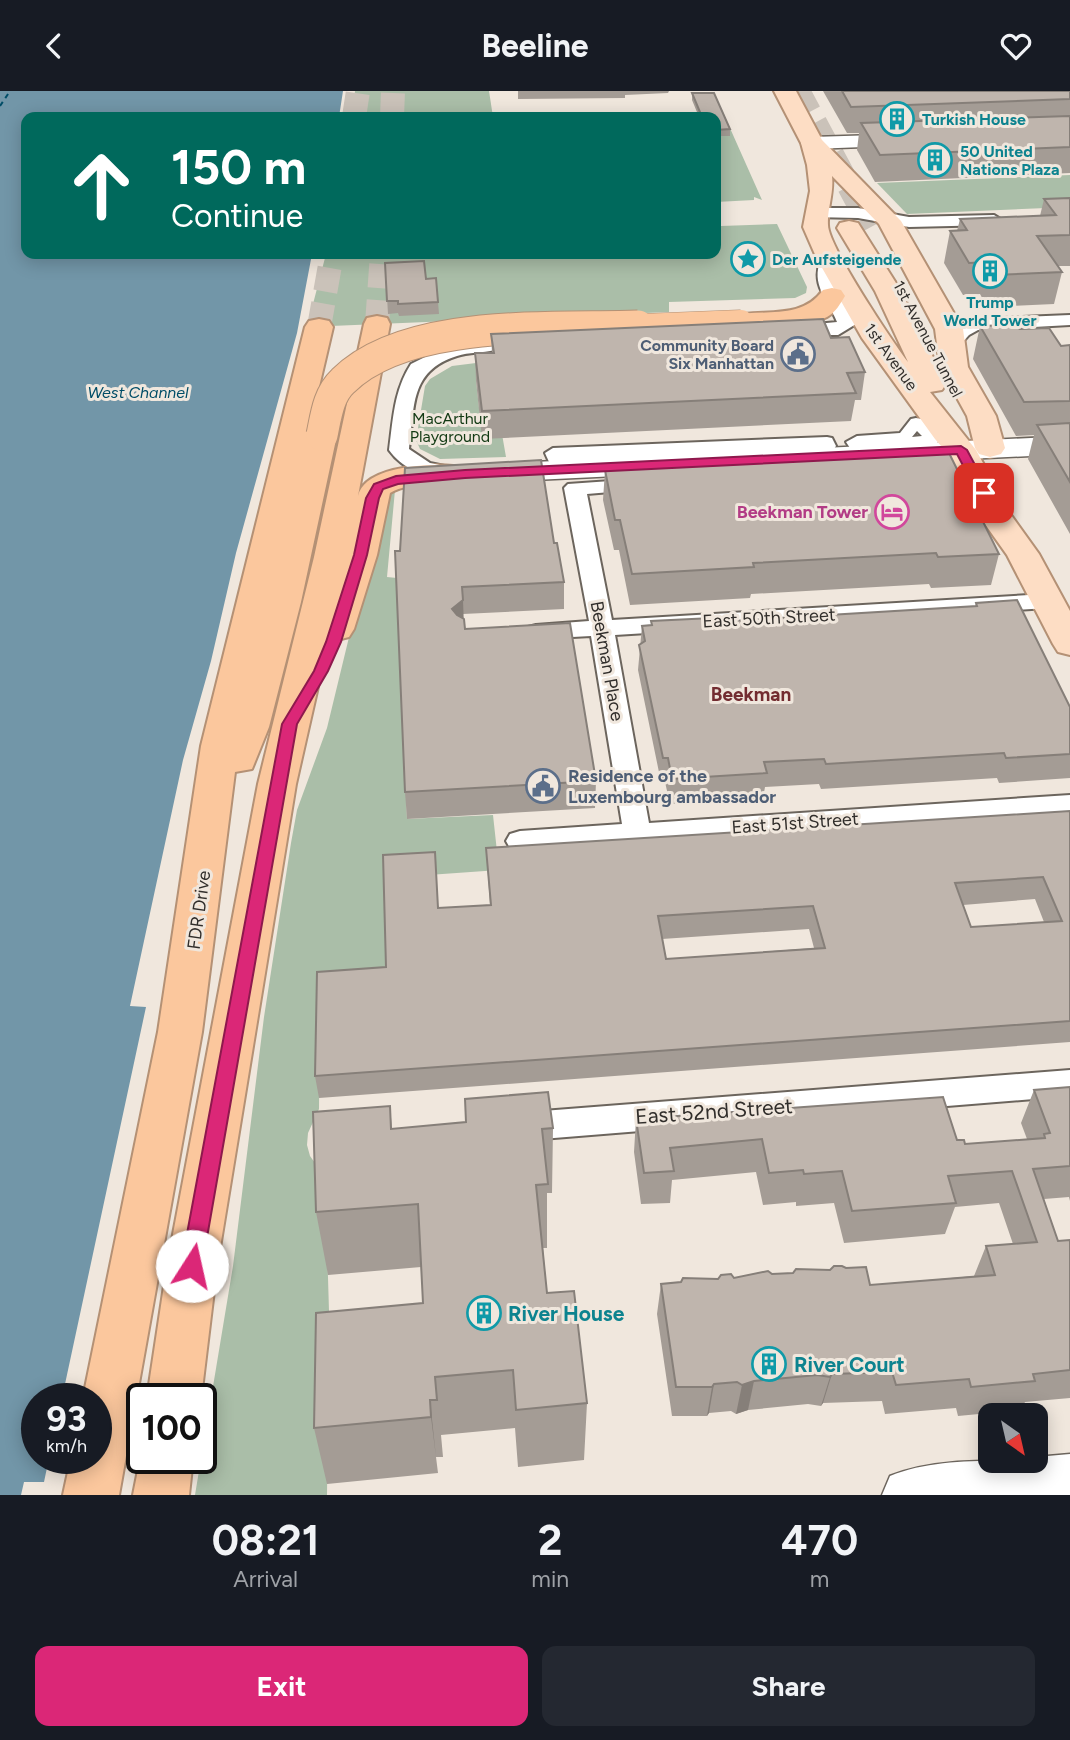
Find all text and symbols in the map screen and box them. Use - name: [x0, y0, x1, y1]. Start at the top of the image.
- icon: back: [35, 27, 73, 65]
- text: Beeline: [481, 27, 589, 65]
- icon: heart: [997, 27, 1035, 65]
- building icon: Turkish House: [878, 100, 916, 138]
- place label: Turkish House: [922, 110, 1026, 129]
- text: 150 m: [171, 137, 306, 196]
- icon: ahead: [56, 140, 147, 231]
- building icon: 50 United Nations Plaza: [916, 141, 954, 179]
- place label: 50 United Nations Plaza: [960, 142, 1059, 179]
- text: Continue: [171, 197, 303, 235]
- place icon: Der Aufsteigende: [729, 240, 767, 278]
- place label: Der Aufsteigende: [772, 250, 902, 269]
- building icon: Trump World Tower: [971, 252, 1009, 290]
- street label: 1st Avenue Tunnel: [889, 277, 967, 401]
- place label: Trump World Tower: [944, 293, 1036, 330]
- street label: 1st Avenue: [860, 320, 922, 394]
- public building icon: Community Board Six Manhattan: [779, 335, 817, 373]
- place label: Community Board Six Manhattan: [640, 336, 774, 373]
- water label: West Channel: [87, 383, 189, 402]
- park label: MacArthur Playground: [410, 409, 490, 446]
- pin: [954, 463, 1014, 523]
- icon: arrive: [965, 474, 1003, 512]
- hotel icon: Beekman Tower: [873, 493, 911, 531]
- place label: Beekman Tower: [737, 501, 868, 523]
- street label: Beekman Place: [586, 599, 628, 723]
- street label: East 50th Street: [702, 604, 836, 632]
- district label: Beekman: [711, 683, 791, 706]
- place label: Residence of the Luxembourg ambassador: [568, 765, 776, 808]
- public building icon: Residence of the Luxembourg ambassador: [524, 767, 562, 805]
- street label: East 51st Street: [731, 808, 859, 838]
- street label: FDR Drive: [183, 869, 215, 951]
- street label: East 52nd Street: [634, 1093, 794, 1129]
- position arrow: [155, 1229, 229, 1303]
- building icon: River House: [465, 1294, 503, 1332]
- place label: River House: [508, 1301, 625, 1326]
- building icon: River Court: [750, 1345, 788, 1383]
- place label: River Court: [794, 1352, 905, 1377]
- speed limit sign: 100: [126, 1383, 217, 1474]
- text: 93: [47, 1398, 86, 1440]
- north arrow: [978, 1403, 1048, 1473]
- map controls: [978, 1403, 1048, 1473]
- text: km/h: [46, 1435, 87, 1457]
- text: 08:21: [212, 1515, 319, 1566]
- text: 2: [538, 1515, 562, 1566]
- text: 470: [781, 1515, 858, 1566]
- text: Arrival: [233, 1565, 298, 1593]
- text: min: [531, 1565, 569, 1593]
- text: m: [810, 1565, 829, 1593]
- button: Exit: [35, 1646, 528, 1726]
- button: Share: [542, 1646, 1035, 1726]

